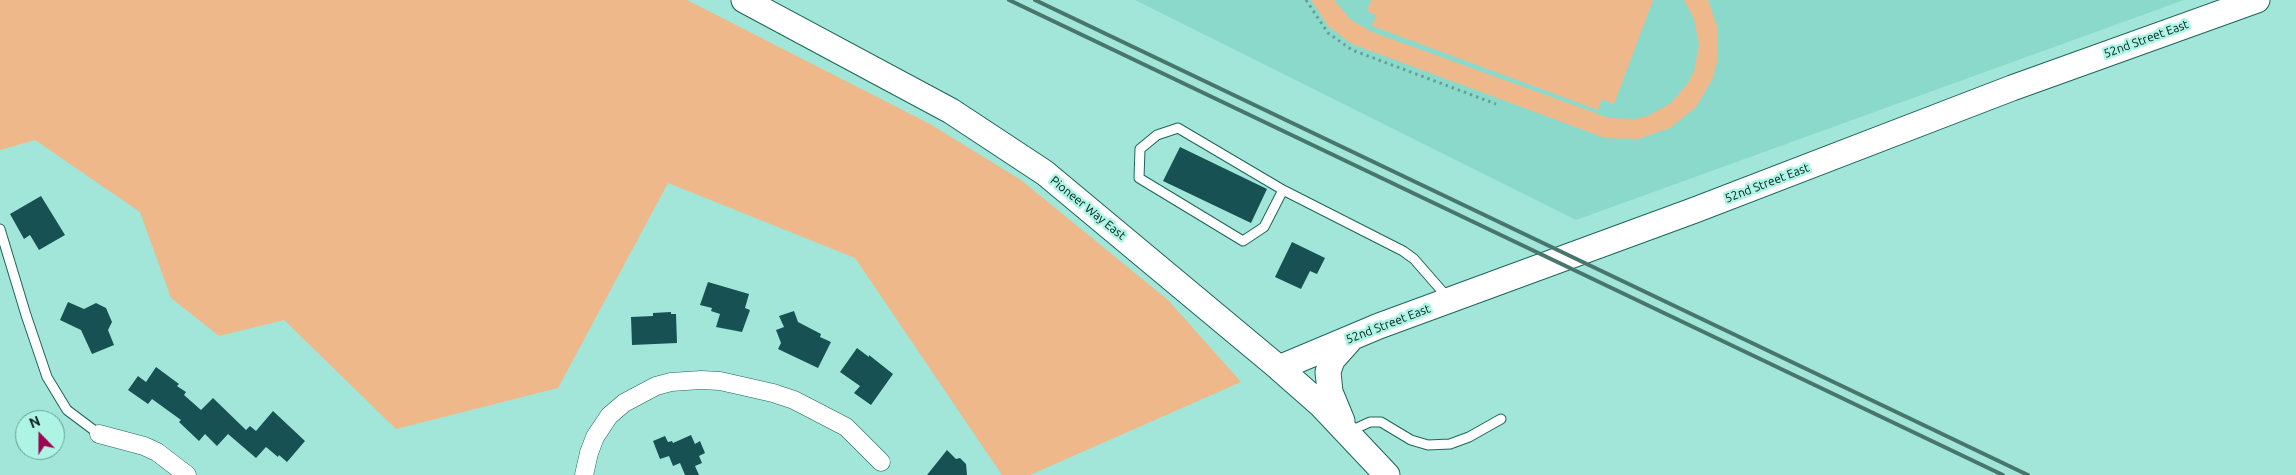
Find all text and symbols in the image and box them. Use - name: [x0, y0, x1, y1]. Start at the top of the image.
- street label: 52nd Street East: [2102, 17, 2190, 61]
- street label: 52nd Street East: [1723, 160, 1811, 206]
- street label: Pioneer Way East: [1047, 173, 1129, 243]
- street label: 52nd Street East: [1344, 301, 1432, 347]
- north arrow: [15, 410, 65, 460]
- text: N: [27, 413, 43, 431]

